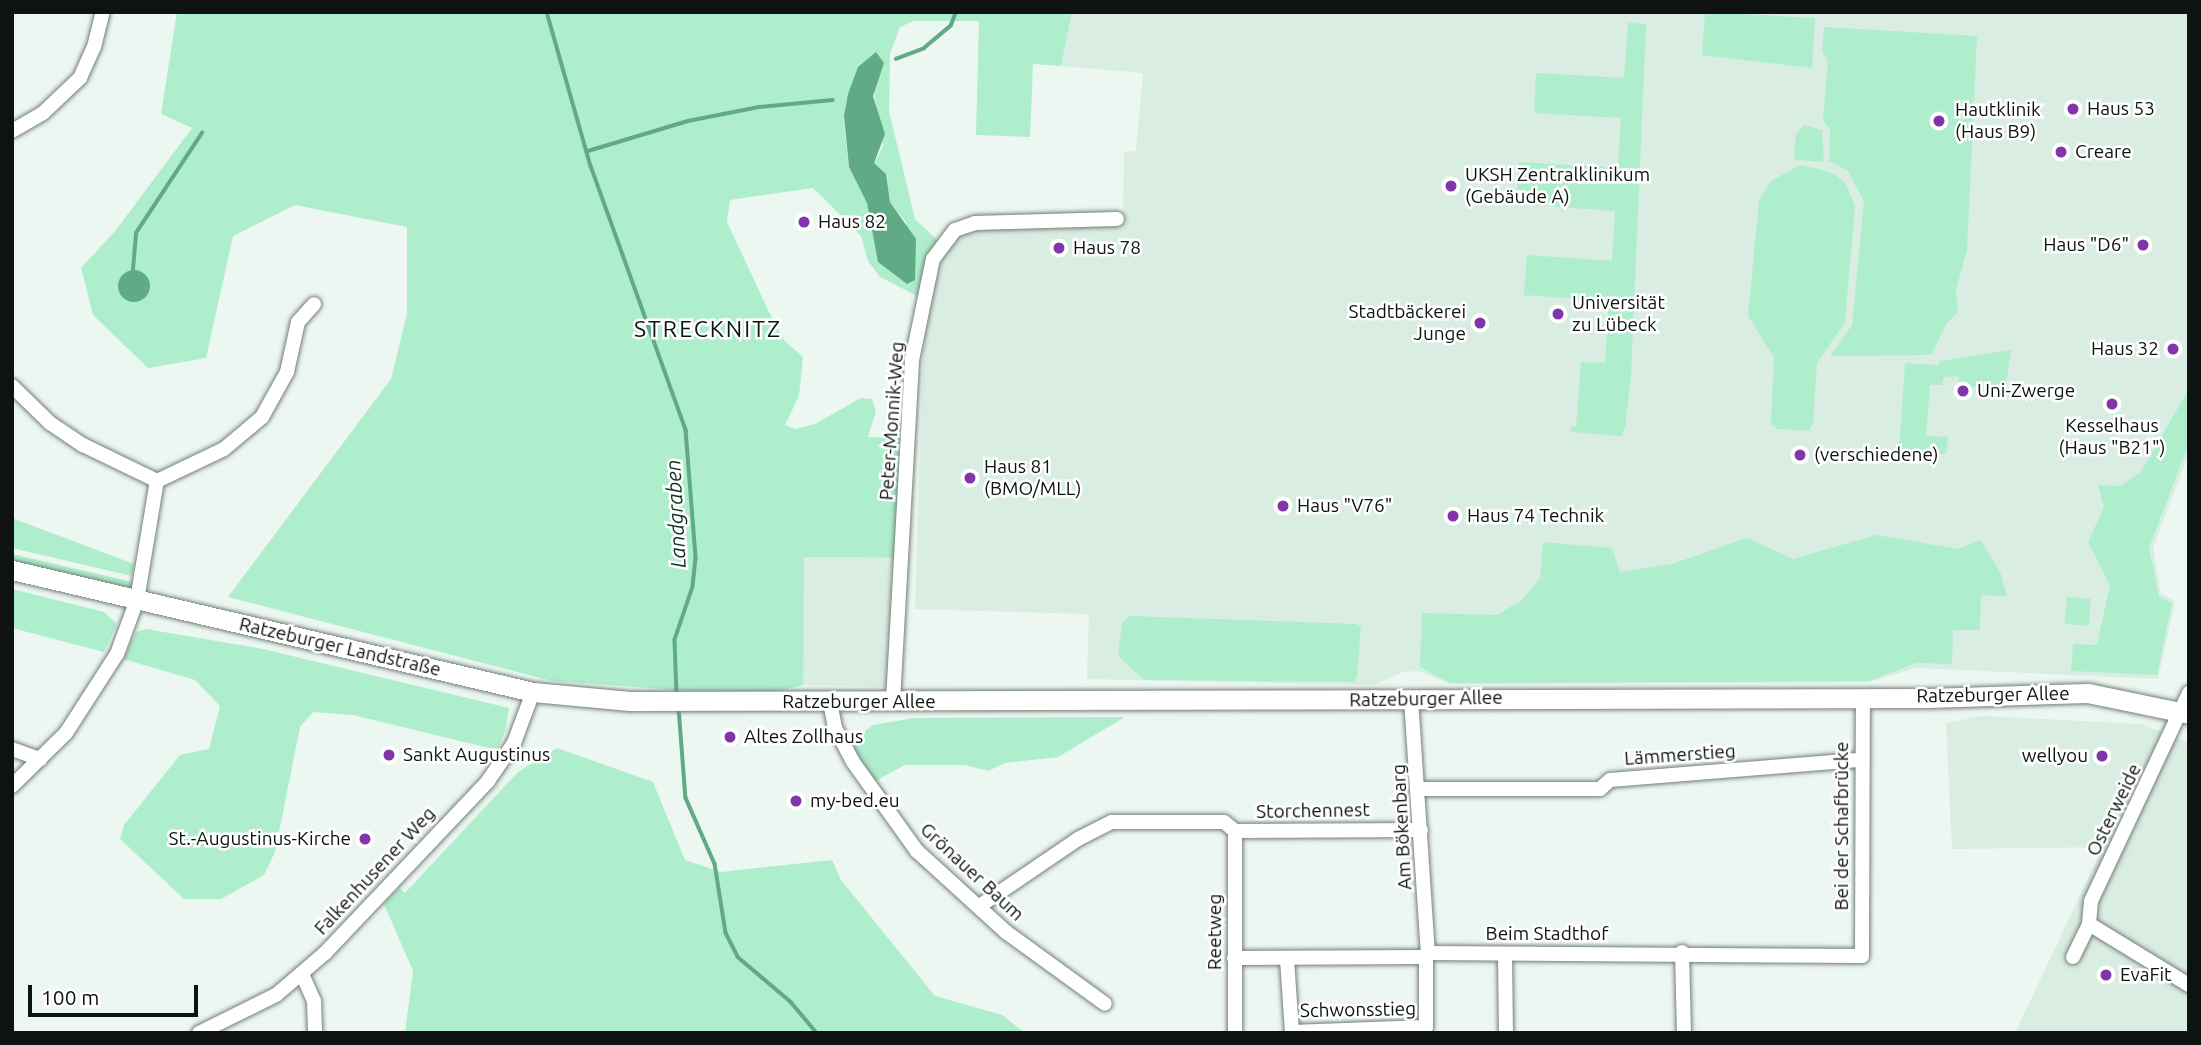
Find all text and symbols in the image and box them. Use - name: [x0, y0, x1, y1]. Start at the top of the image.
- place label: Haus 53: [2087, 98, 2155, 120]
- place label: Hautklinik (Haus B9): [1955, 99, 2041, 143]
- marker: Haus 53: [2065, 101, 2081, 117]
- marker: Hautklinik (Haus B9): [1929, 111, 1949, 131]
- place label: Creare: [2075, 141, 2132, 163]
- marker: Creare: [2053, 144, 2069, 160]
- place label: UKSH Zentralklinikum (Gebäude A): [1465, 164, 1650, 208]
- marker: UKSH Zentralklinikum (Gebäude A): [1443, 178, 1459, 194]
- place label: Haus 82: [818, 211, 886, 233]
- marker: Haus 82: [796, 214, 812, 230]
- place label: Haus "D6": [2043, 234, 2129, 256]
- place label: Haus 78: [1073, 237, 1141, 259]
- marker: Haus "D6": [2135, 237, 2151, 253]
- marker: Haus 78: [1051, 240, 1067, 256]
- place label: Universität zu Lübeck: [1572, 292, 1665, 336]
- place label: Stadtbäckerei Junge: [1349, 301, 1466, 345]
- marker: Universität zu Lübeck: [1550, 306, 1566, 322]
- district label: STRECKNITZ: [635, 315, 781, 343]
- marker: Stadtbäckerei Junge: [1472, 315, 1488, 331]
- place label: Haus 32: [2091, 338, 2159, 360]
- street label: Peter-Monnik-Weg: [875, 341, 909, 501]
- marker: Haus 32: [2165, 341, 2181, 357]
- place label: Uni-Zwerge: [1977, 380, 2075, 402]
- marker: Uni-Zwerge: [1955, 383, 1971, 399]
- marker: Kesselhaus (Haus "B21"): [2104, 396, 2120, 412]
- place label: Kesselhaus (Haus "B21"): [2058, 415, 2166, 459]
- place label: (verschiedene): [1814, 444, 1939, 466]
- marker: (verschiedene): [1792, 447, 1808, 463]
- place label: Haus 81 (BMO/MLL): [984, 456, 1082, 500]
- water label: Landgraben: [660, 459, 690, 569]
- marker: Haus 81 (BMO/MLL): [962, 470, 978, 486]
- place label: Haus "V76": [1297, 495, 1392, 517]
- marker: Haus "V76": [1275, 498, 1291, 514]
- place label: Haus 74 Technik: [1467, 505, 1604, 527]
- marker: Haus 74 Technik: [1445, 508, 1461, 524]
- street label: Ratzeburger Landstraße: [237, 613, 443, 681]
- street label: Ratzeburger Allee: [1916, 682, 2070, 708]
- street label: Ratzeburger Allee: [1349, 686, 1503, 712]
- street label: Ratzeburger Allee: [782, 691, 936, 713]
- place label: Altes Zollhaus: [744, 726, 863, 748]
- marker: Altes Zollhaus: [722, 729, 738, 745]
- street label: Lämmerstieg: [1623, 740, 1737, 770]
- street label: Bei der Schafbrücke: [1831, 741, 1853, 911]
- place label: Sankt Augustinus: [403, 744, 550, 766]
- place label: wellyou: [2022, 745, 2088, 767]
- marker: Sankt Augustinus: [381, 747, 397, 763]
- marker: wellyou: [2094, 748, 2110, 764]
- street label: Osterweide: [2082, 760, 2146, 860]
- street label: Am Bökenbarg: [1387, 764, 1417, 890]
- place label: my-bed.eu: [810, 790, 900, 812]
- marker: my-bed.eu: [788, 793, 804, 809]
- street label: Storchennest: [1256, 799, 1370, 823]
- street label: Falkenhusener Weg: [310, 802, 440, 940]
- street label: Grönauer Baum: [915, 818, 1029, 926]
- place label: St.-Augustinus-Kirche: [169, 828, 351, 850]
- marker: St.-Augustinus-Kirche: [357, 831, 373, 847]
- street label: Reetweg: [1204, 894, 1226, 970]
- street label: Beim Stadthof: [1486, 923, 1608, 945]
- place label: EvaFit: [2120, 964, 2172, 986]
- marker: EvaFit: [2098, 967, 2114, 983]
- scale bar: [32, 972, 201, 1016]
- text: 100 m: [41, 985, 99, 1009]
- street label: Schwonsstieg: [1300, 998, 1416, 1022]

